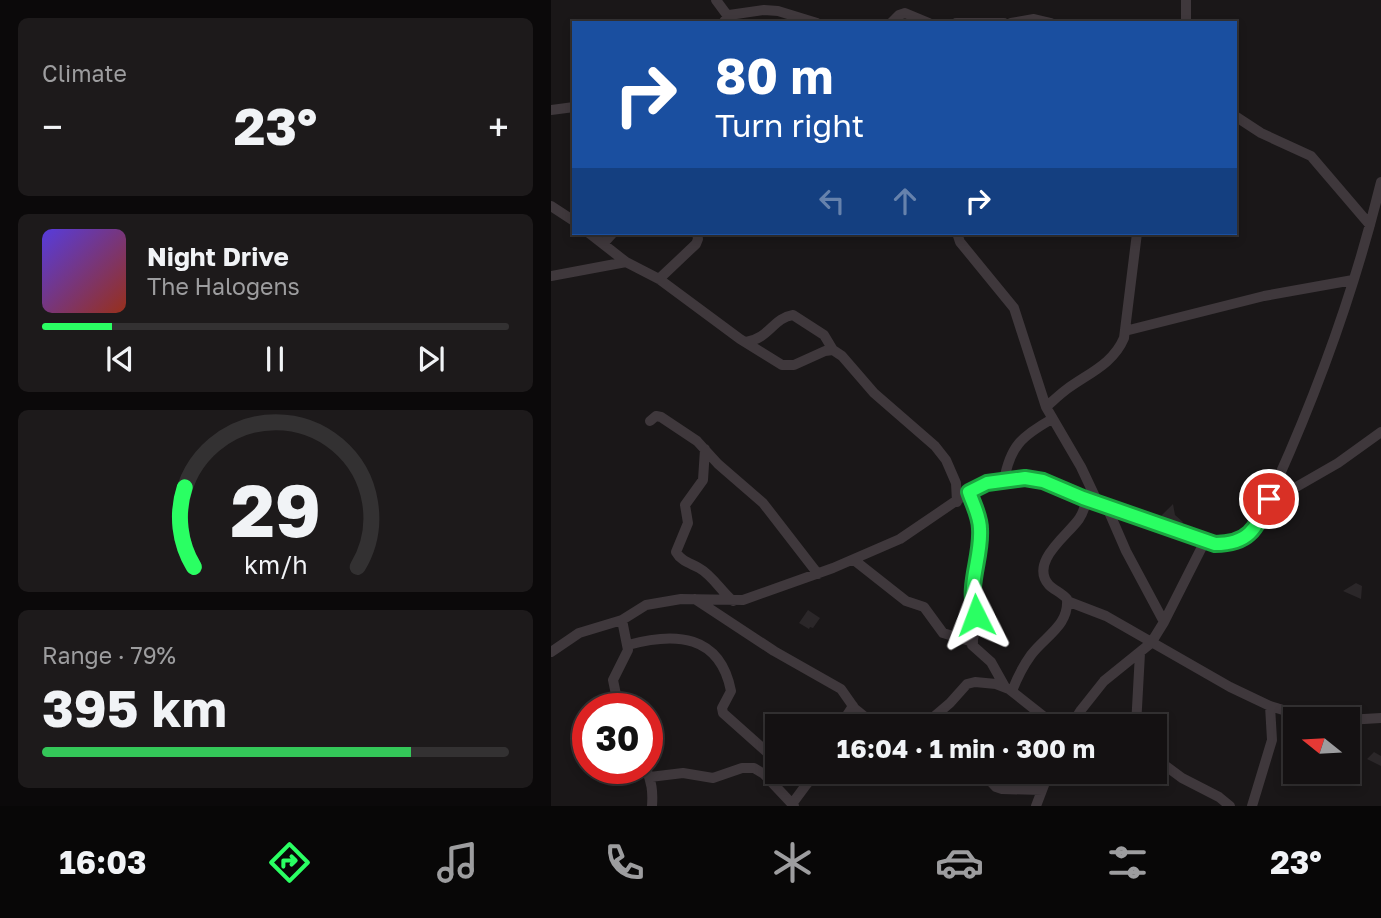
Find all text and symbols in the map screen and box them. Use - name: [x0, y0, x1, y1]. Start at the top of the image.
- text: 80 m: [715, 46, 833, 105]
- icon: right: [600, 49, 691, 140]
- text: Climate: [42, 59, 127, 87]
- text: 23°: [234, 94, 317, 156]
- text: −: [42, 104, 63, 149]
- text: +: [488, 104, 509, 149]
- text: Turn right: [715, 106, 864, 144]
- icon: left: [813, 182, 851, 220]
- icon: ahead: [886, 182, 924, 220]
- icon: right: [959, 182, 997, 220]
- text: Night Drive: [147, 241, 289, 272]
- text: The Halogens: [147, 272, 300, 300]
- icon: previous: [101, 340, 139, 378]
- icon: pause: [256, 340, 294, 378]
- icon: next: [412, 340, 450, 378]
- text: 29: [230, 466, 321, 553]
- pin: [1239, 469, 1299, 529]
- icon: arrive: [1250, 480, 1288, 518]
- text: km/h: [244, 549, 307, 580]
- position arrow: [939, 578, 1013, 652]
- text: Range · 79%: [42, 641, 176, 669]
- text: 395 km: [42, 676, 227, 738]
- speed limit sign: 30: [572, 693, 663, 784]
- north arrow: [1283, 707, 1359, 784]
- map controls: [1283, 707, 1360, 784]
- text: 16:04 · 1 min · 300 m: [837, 733, 1095, 764]
- icon: directions: [265, 838, 314, 887]
- icon: music: [433, 838, 482, 887]
- icon: phone: [600, 838, 649, 887]
- icon: climate: [768, 838, 817, 887]
- icon: car: [935, 838, 984, 887]
- icon: filters: [1103, 838, 1152, 887]
- text: 16:03: [59, 843, 147, 881]
- text: 23°: [1270, 843, 1322, 881]

